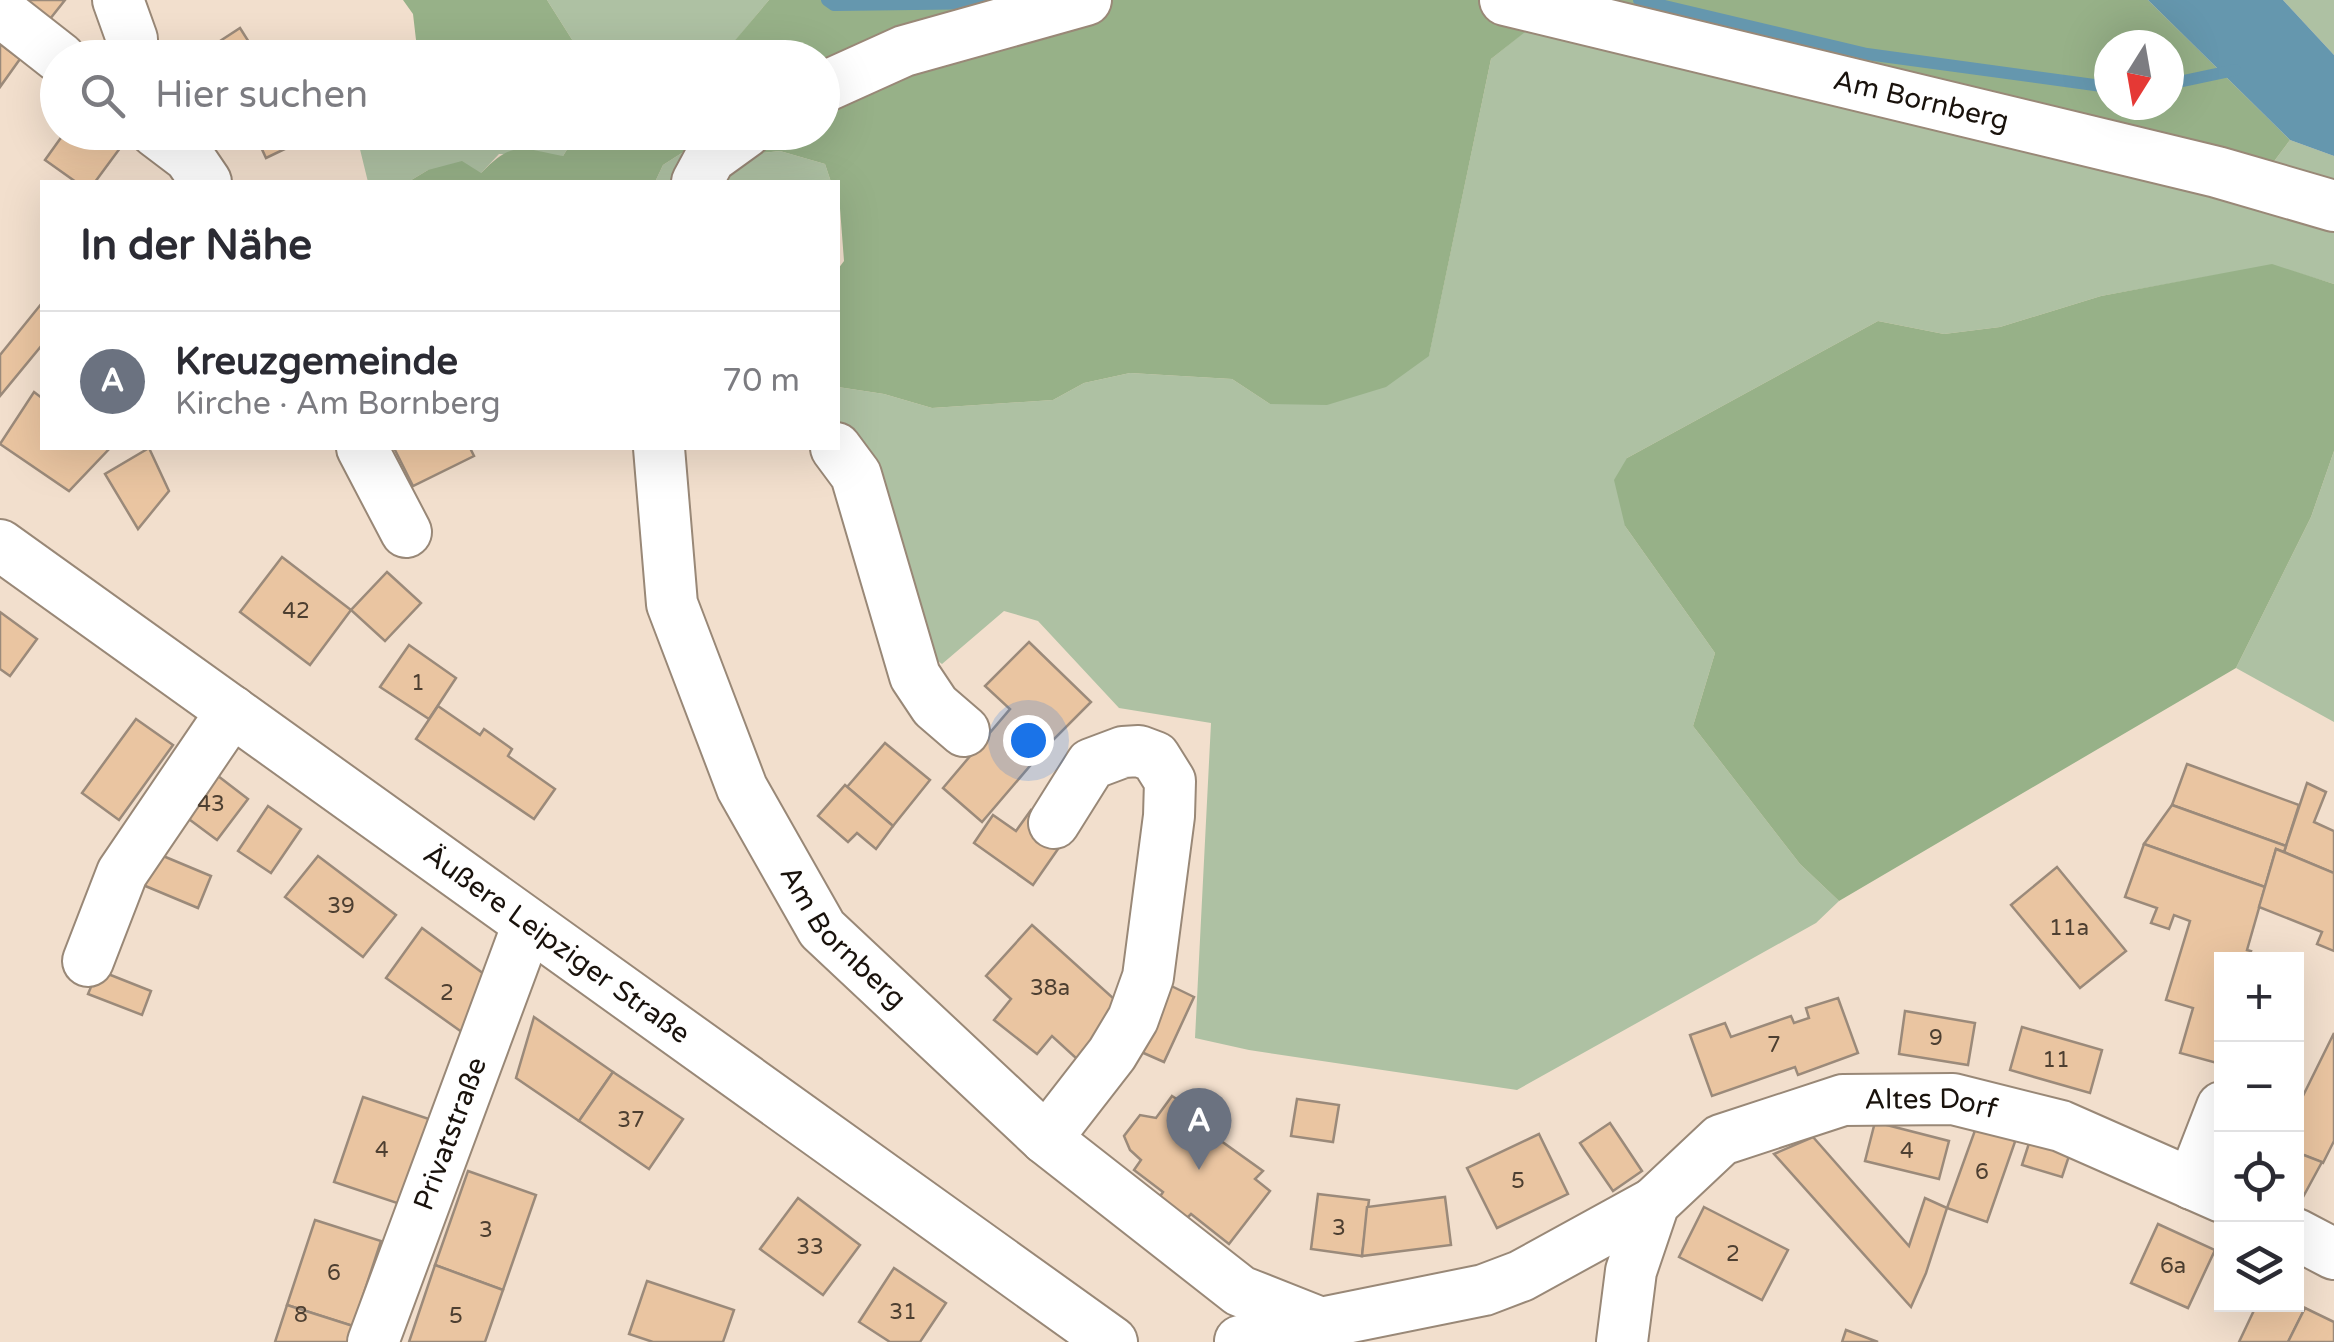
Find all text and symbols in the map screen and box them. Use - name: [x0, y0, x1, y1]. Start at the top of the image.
- north arrow: [2094, 30, 2184, 120]
- search box: [40, 40, 840, 150]
- street label: Am Bornberg: [1830, 63, 2012, 138]
- icon: search: [75, 68, 130, 123]
- text: Hier suchen: [155, 72, 368, 118]
- text: In der Nähe: [80, 220, 312, 271]
- text: Kreuzgemeinde: [175, 339, 458, 385]
- text: A: [101, 362, 124, 400]
- text: 70 m: [722, 362, 800, 400]
- text: Kirche · Am Bornberg: [175, 385, 501, 423]
- house number: 42: [282, 598, 310, 624]
- house number: 1: [411, 670, 425, 696]
- your location: [1003, 715, 1054, 766]
- house number: 43: [197, 791, 225, 817]
- street label: Äußere Leipziger Straße: [417, 837, 697, 1051]
- street label: Am Bornberg: [773, 860, 913, 1016]
- house number: 39: [327, 893, 355, 919]
- house number: 11a: [2049, 915, 2089, 941]
- map controls: [2214, 952, 2304, 1312]
- button: +: [2214, 952, 2304, 1042]
- house number: 38a: [1030, 975, 1070, 1001]
- house number: 2: [440, 980, 454, 1006]
- house number: 9: [1929, 1025, 1943, 1051]
- house number: 7: [1767, 1032, 1781, 1058]
- button: −: [2214, 1042, 2304, 1132]
- house number: 11: [2042, 1047, 2070, 1073]
- street label: Privatstraße: [406, 1053, 494, 1215]
- street label: Altes Dorf: [1864, 1082, 2001, 1127]
- pin: A: [1166, 1088, 1232, 1170]
- house number: 37: [617, 1107, 645, 1133]
- button: locate: [2214, 1132, 2304, 1222]
- house number: 4: [375, 1137, 389, 1163]
- house number: 4: [1900, 1138, 1914, 1164]
- house number: 6: [1975, 1159, 1989, 1185]
- house number: 5: [1511, 1168, 1525, 1194]
- house number: 3: [1332, 1215, 1346, 1241]
- house number: 3: [479, 1217, 493, 1243]
- button: layers: [2214, 1222, 2304, 1312]
- house number: 33: [796, 1234, 824, 1260]
- house number: 2: [1726, 1241, 1740, 1267]
- house number: 6a: [2160, 1253, 2186, 1279]
- house number: 6: [327, 1260, 341, 1286]
- house number: 31: [889, 1299, 917, 1325]
- house number: 8: [294, 1302, 308, 1328]
- house number: 5: [449, 1303, 463, 1329]

